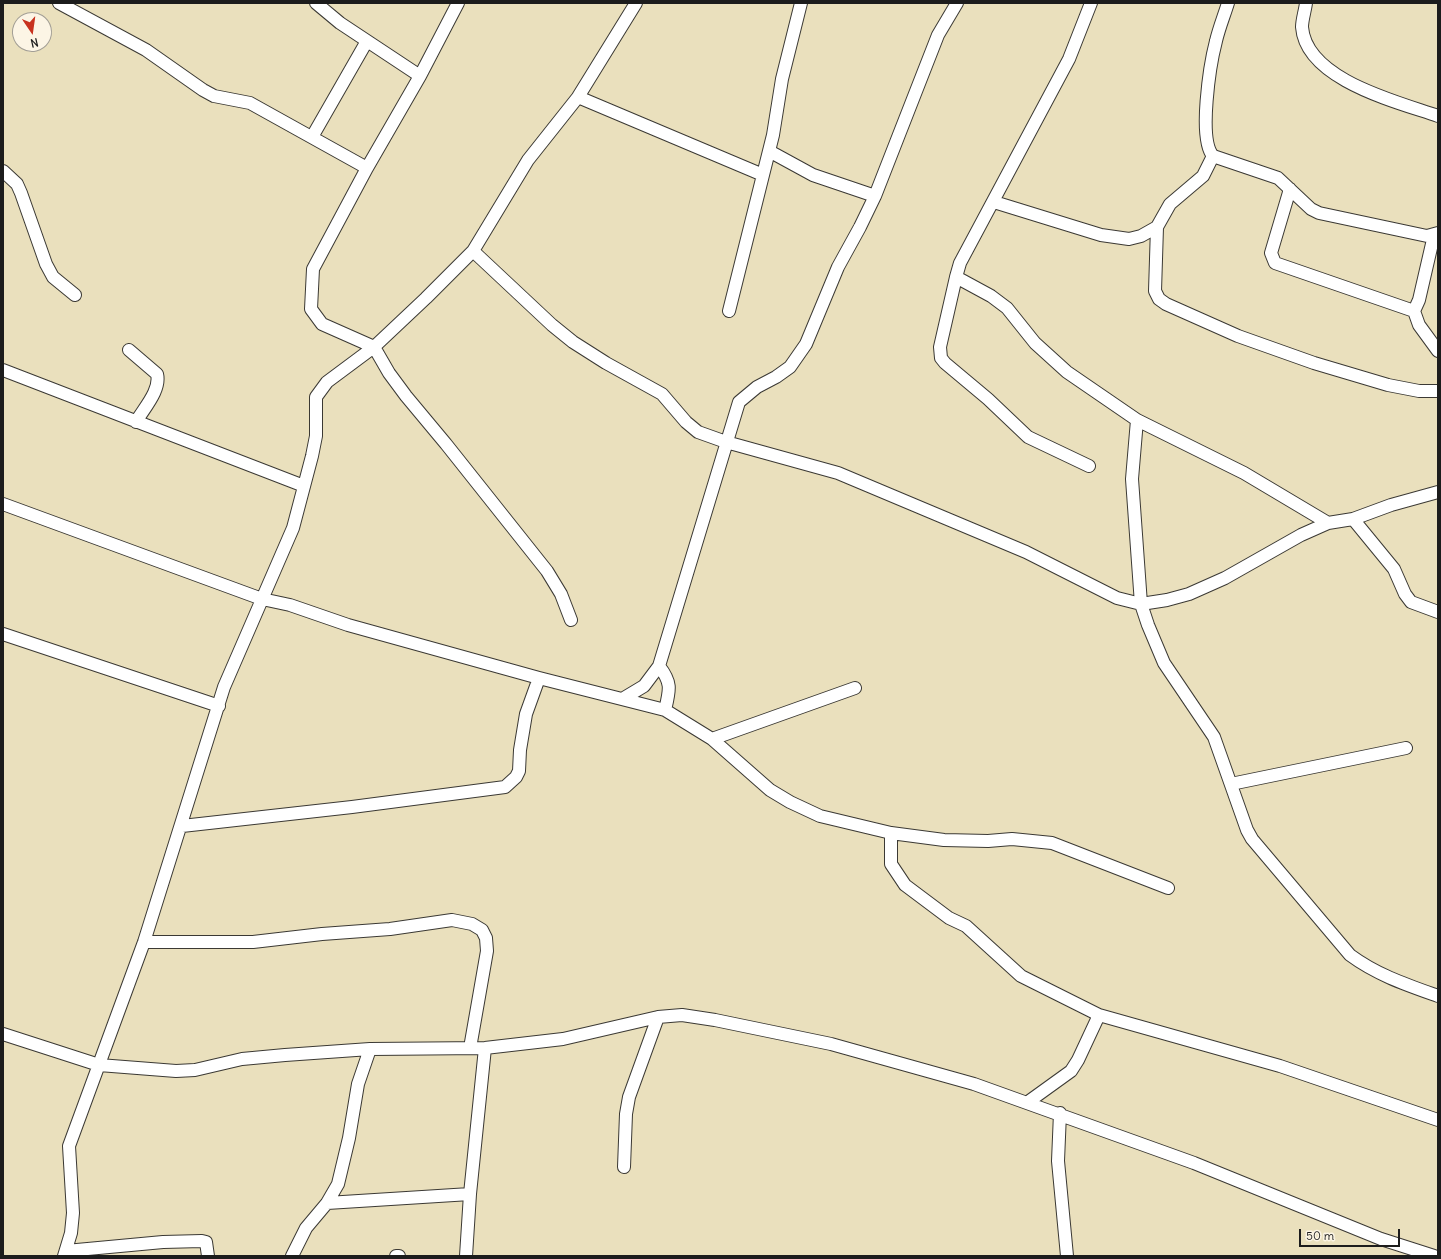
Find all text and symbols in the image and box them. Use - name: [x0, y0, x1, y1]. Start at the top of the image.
- north arrow: [12, 12, 52, 52]
- text: N: [29, 35, 40, 50]
- scale bar: [1301, 1221, 1402, 1247]
- text: 50 m: [1306, 1228, 1334, 1243]

